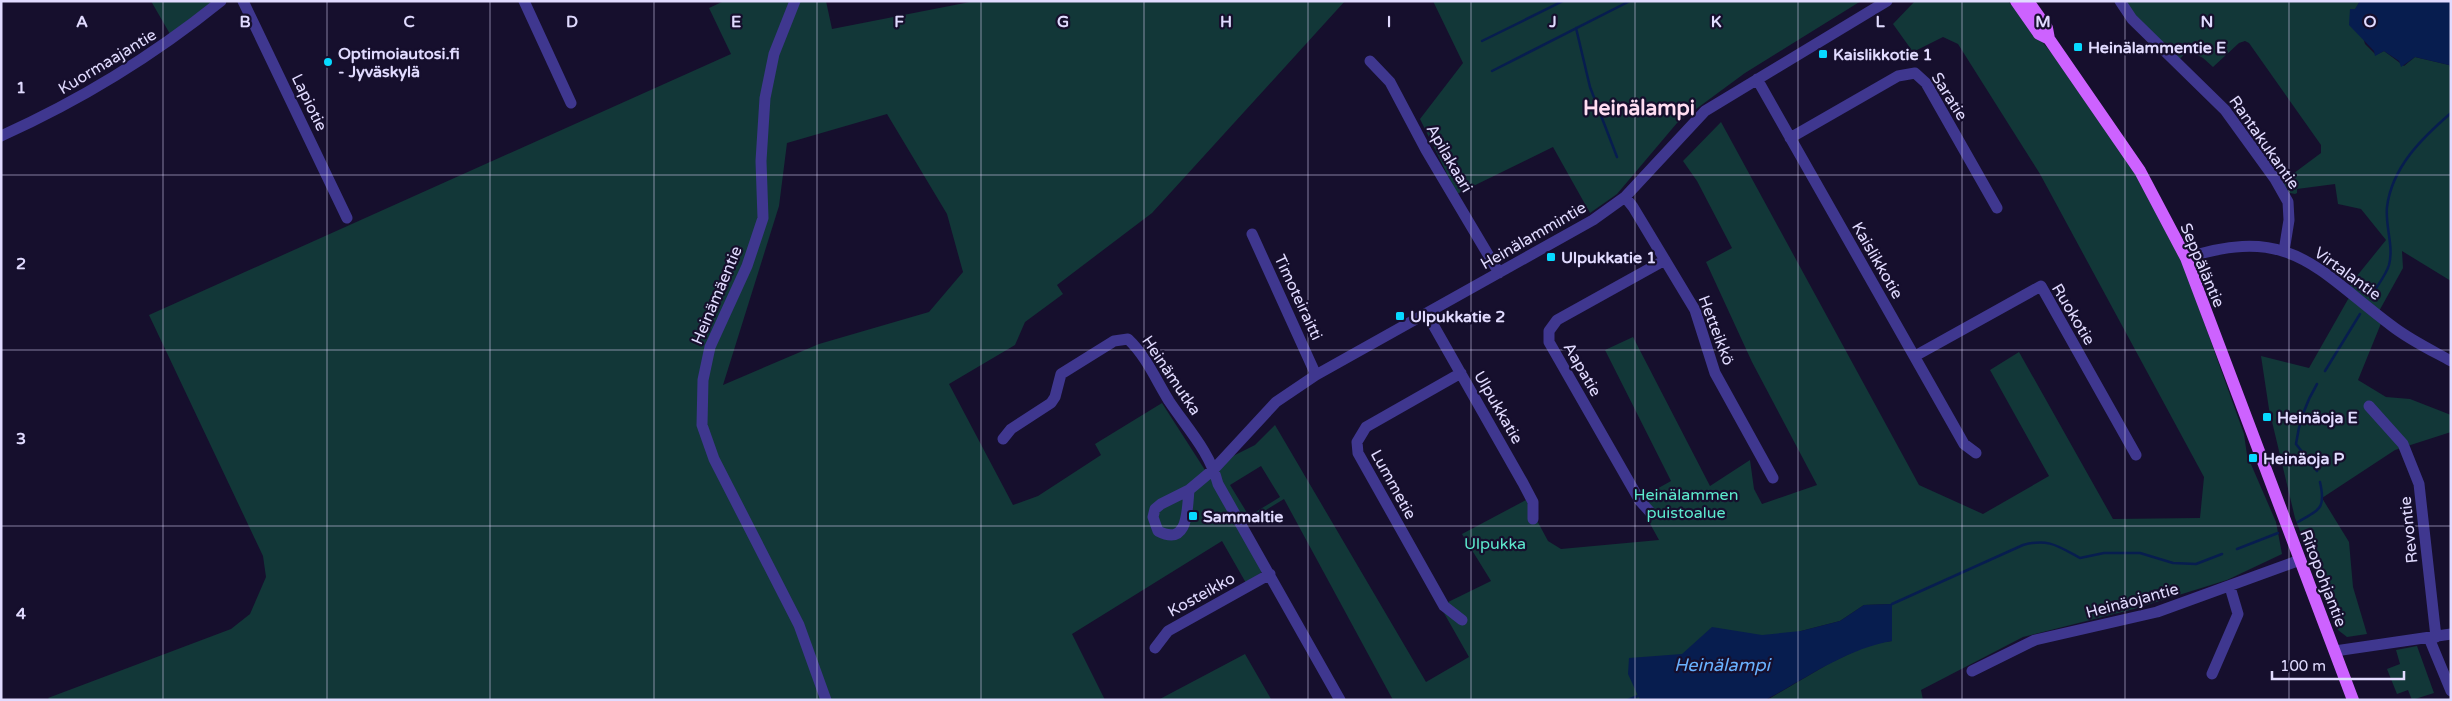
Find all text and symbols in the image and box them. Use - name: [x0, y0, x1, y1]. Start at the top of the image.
- text: A: [76, 12, 88, 32]
- text: B: [239, 12, 251, 32]
- text: C: [403, 12, 415, 32]
- text: D: [566, 12, 578, 32]
- text: E: [731, 12, 741, 32]
- text: F: [894, 12, 904, 32]
- text: G: [1057, 12, 1069, 32]
- text: H: [1220, 12, 1232, 32]
- text: I: [1387, 12, 1391, 32]
- text: J: [1548, 12, 1557, 32]
- text: K: [1711, 12, 1722, 32]
- text: L: [1875, 12, 1885, 32]
- text: M: [2035, 12, 2051, 32]
- text: N: [2201, 12, 2213, 32]
- text: O: [2364, 12, 2377, 32]
- street label: Kuormaajantie: [55, 25, 160, 99]
- place label: Heinälammentie E: [2088, 38, 2226, 58]
- marker: Heinälammentie E: [2072, 41, 2084, 53]
- place label: Optimoiautosi.fi - Jyväskylä: [338, 44, 460, 82]
- place label: Kaislikkotie 1: [1833, 45, 1933, 65]
- marker: Kaislikkotie 1: [1817, 48, 1829, 60]
- marker: Optimoiautosi.fi - Jyväskylä: [322, 56, 334, 68]
- street label: Saratie: [1927, 69, 1972, 124]
- street label: Lapiotie: [287, 71, 331, 134]
- text: 1: [16, 78, 26, 98]
- street label: Rantakukantie: [2225, 92, 2304, 193]
- district label: Heinälampi: [1583, 96, 1695, 121]
- street label: Apilakaari: [1422, 121, 1477, 196]
- street label: Heinälammintie: [1477, 198, 1590, 274]
- street label: Kaislikkotie: [1847, 218, 1907, 303]
- street label: Seppäläntie: [2175, 220, 2229, 311]
- street label: Heinämäentie: [687, 243, 747, 348]
- street label: Virtalantie: [2310, 243, 2385, 305]
- place label: Ulpukkatie 1: [1561, 248, 1656, 268]
- street label: Timoteiraitti: [1270, 251, 1327, 343]
- marker: Ulpukkatie 1: [1545, 251, 1557, 263]
- text: 2: [16, 254, 26, 274]
- street label: Ruokotie: [2047, 280, 2099, 349]
- street label: Hetteikkö: [1694, 293, 1738, 368]
- place label: Ulpukkatie 2: [1410, 307, 1505, 327]
- marker: Ulpukkatie 2: [1394, 310, 1406, 322]
- street label: Heinämutka: [1137, 332, 1205, 419]
- street label: Aapatie: [1559, 339, 1606, 400]
- street label: Ulpukkatie: [1469, 367, 1527, 448]
- place label: Heinäoja E: [2277, 408, 2358, 428]
- marker: Heinäoja E: [2261, 411, 2273, 423]
- text: 3: [16, 429, 26, 449]
- street label: Lummetie: [1366, 446, 1420, 523]
- place label: Heinäoja P: [2263, 449, 2345, 469]
- marker: Heinäoja P: [2247, 452, 2259, 464]
- park label: Heinälammen puistoalue: [1634, 485, 1738, 523]
- street label: Revontie: [2396, 495, 2422, 564]
- place label: Sammaltie: [1203, 507, 1283, 527]
- marker: Sammaltie: [1187, 510, 1199, 522]
- street label: Ritopohjantie: [2295, 527, 2351, 630]
- park label: Ulpukka: [1464, 534, 1526, 554]
- street label: Kosteikko: [1164, 568, 1239, 622]
- street label: Heinäojantie: [2084, 579, 2181, 623]
- text: 4: [16, 604, 26, 624]
- scale bar: [2272, 648, 2404, 680]
- water label: Heinälampi: [1674, 654, 1773, 676]
- text: 100 m: [2280, 657, 2326, 675]

